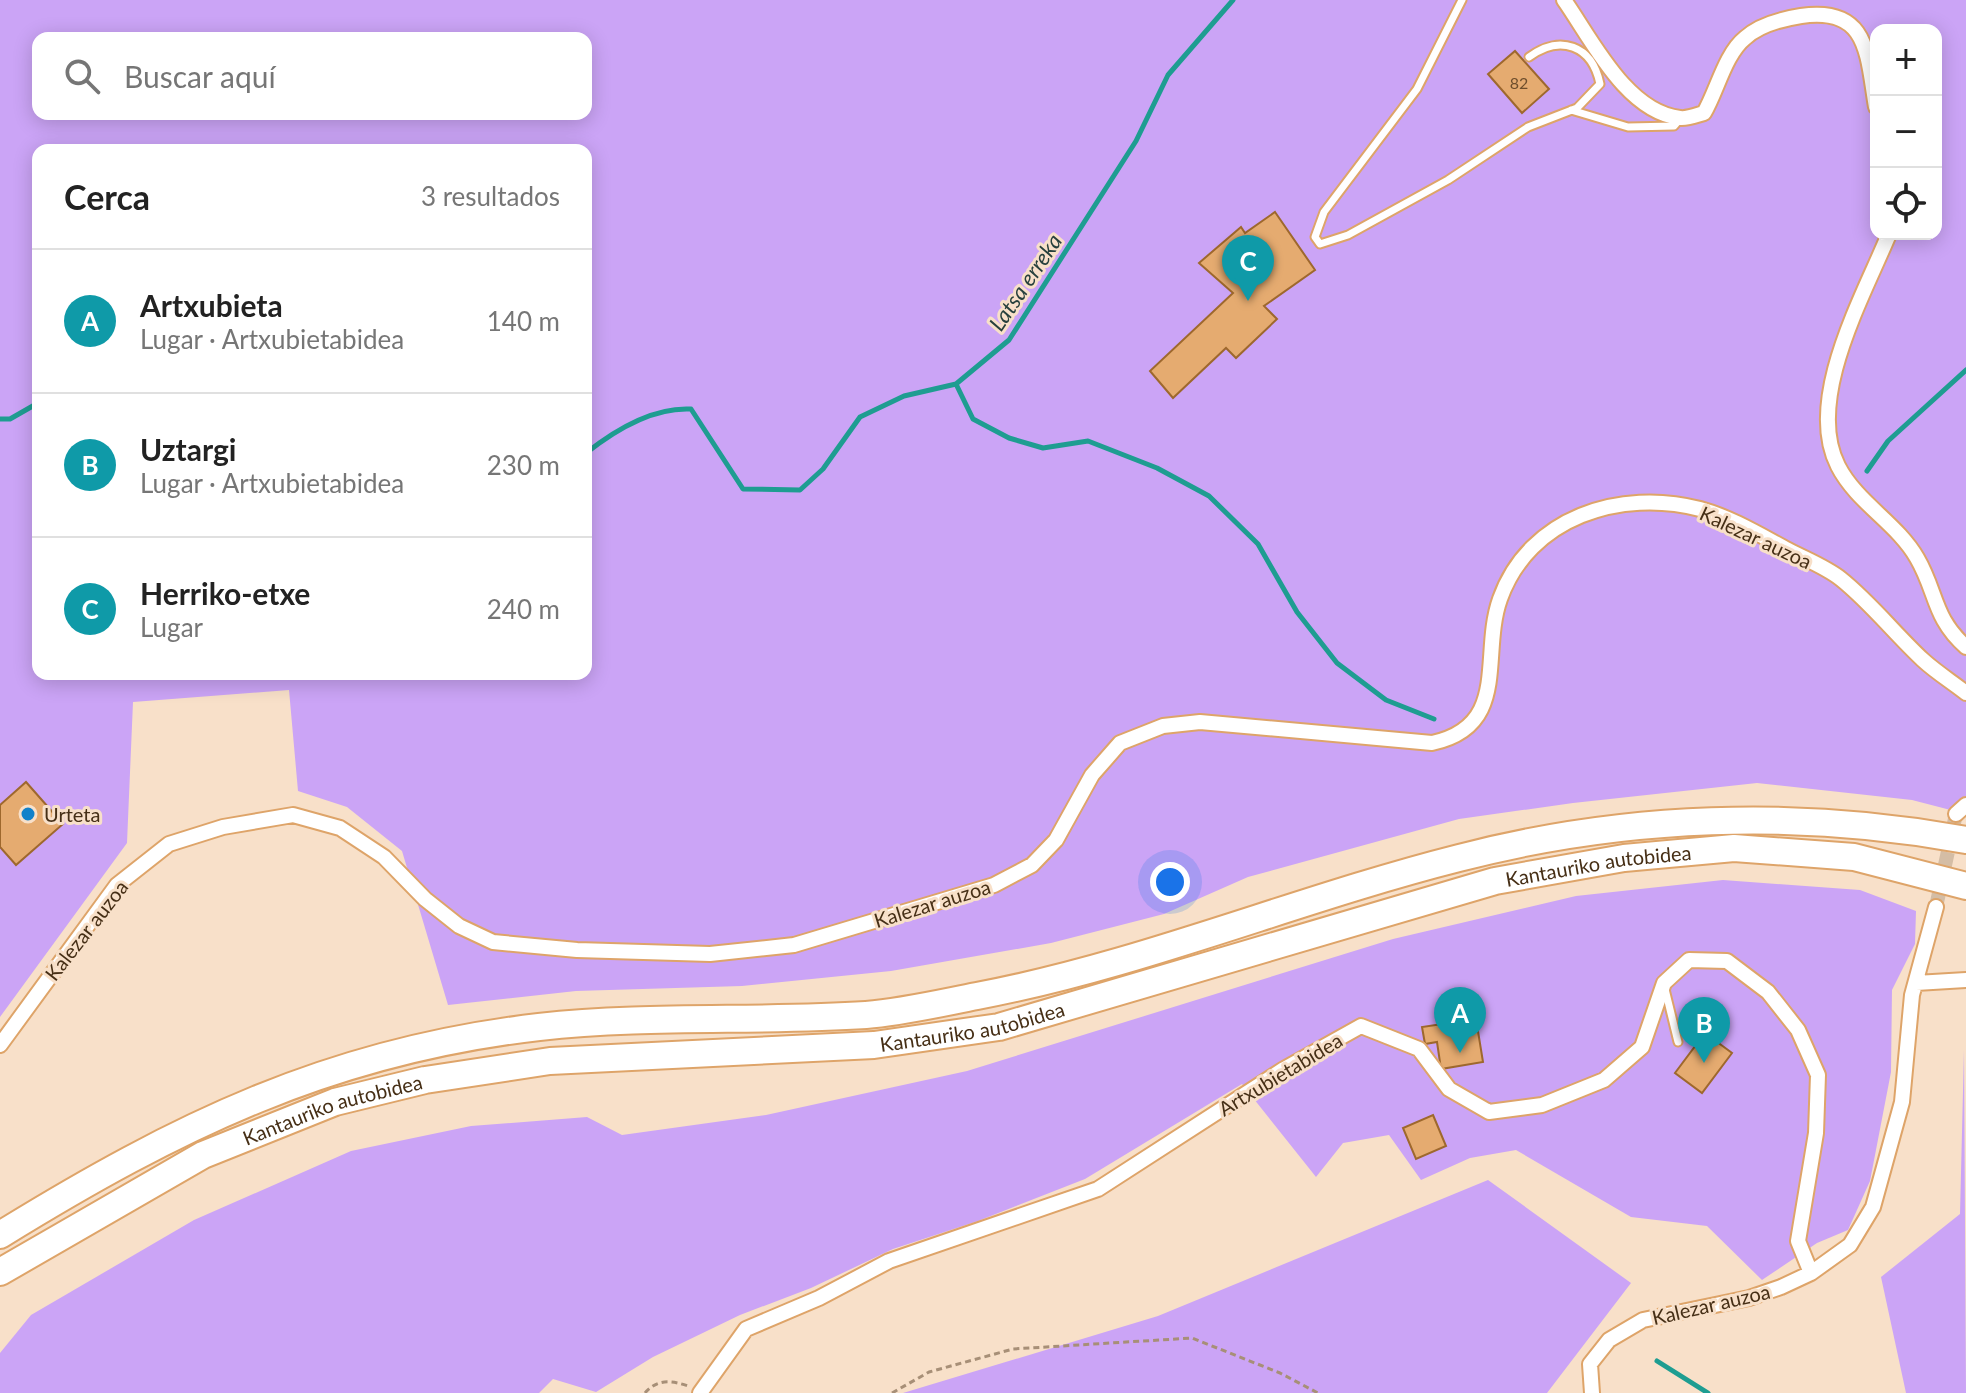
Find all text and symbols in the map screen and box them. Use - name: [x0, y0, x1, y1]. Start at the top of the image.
- map controls: [1870, 24, 1942, 240]
- button: +: [1870, 24, 1942, 96]
- search box: [32, 32, 592, 120]
- icon: search: [60, 54, 104, 98]
- text: Buscar aquí: [124, 58, 276, 94]
- house number: 82: [1510, 73, 1528, 92]
- button: −: [1870, 96, 1942, 168]
- button: locate: [1870, 168, 1942, 240]
- text: Cerca: [64, 176, 150, 217]
- text: 3 resultados: [421, 180, 560, 212]
- water label: Latsa erreka: [983, 228, 1067, 336]
- pin: C: [1222, 235, 1274, 301]
- text: Artxubieta: [140, 287, 283, 323]
- text: A: [81, 305, 99, 337]
- text: 140 m: [487, 305, 560, 337]
- text: Lugar · Artxubietabidea: [140, 323, 404, 355]
- text: Uztargi: [140, 431, 236, 467]
- text: B: [81, 449, 99, 481]
- text: 230 m: [487, 449, 560, 481]
- text: Lugar · Artxubietabidea: [140, 467, 404, 499]
- street label: Kalezar auzoa: [1696, 501, 1816, 573]
- text: Herriko-etxe: [140, 575, 310, 611]
- text: C: [81, 593, 99, 625]
- text: 240 m: [487, 593, 560, 625]
- text: Lugar: [140, 611, 203, 643]
- place label: Urteta: [44, 802, 100, 826]
- marker: Urteta: [19, 805, 37, 823]
- street label: Kantauriko autobidea: [1503, 840, 1692, 891]
- your location: [1150, 862, 1190, 902]
- street label: Kalezar auzoa: [871, 874, 993, 932]
- street label: Kalezar auzoa: [39, 875, 133, 985]
- pin: A: [1434, 987, 1486, 1053]
- street label: Kantauriko autobidea: [878, 996, 1067, 1056]
- pin: B: [1678, 997, 1730, 1063]
- street label: Artxubietabidea: [1214, 1028, 1346, 1120]
- street label: Kantauriko autobidea: [239, 1069, 425, 1150]
- street label: Kalezar auzoa: [1650, 1279, 1772, 1329]

